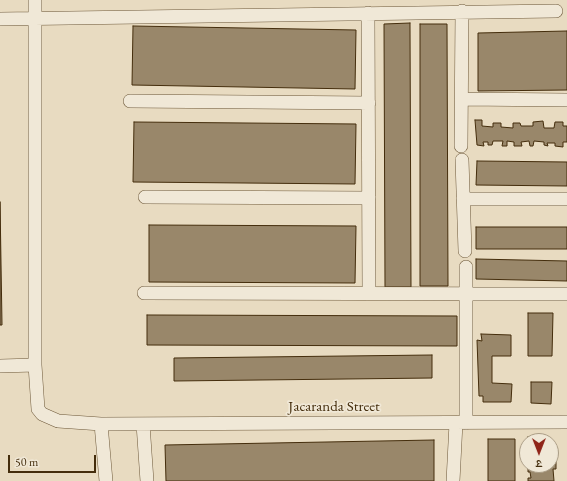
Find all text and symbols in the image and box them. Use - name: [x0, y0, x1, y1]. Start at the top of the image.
- street label: Jacaranda Street: [288, 398, 380, 416]
- north arrow: [519, 433, 559, 473]
- scale bar: [10, 447, 98, 473]
- text: 50 m: [15, 454, 38, 470]
- text: उ: [536, 457, 542, 471]

